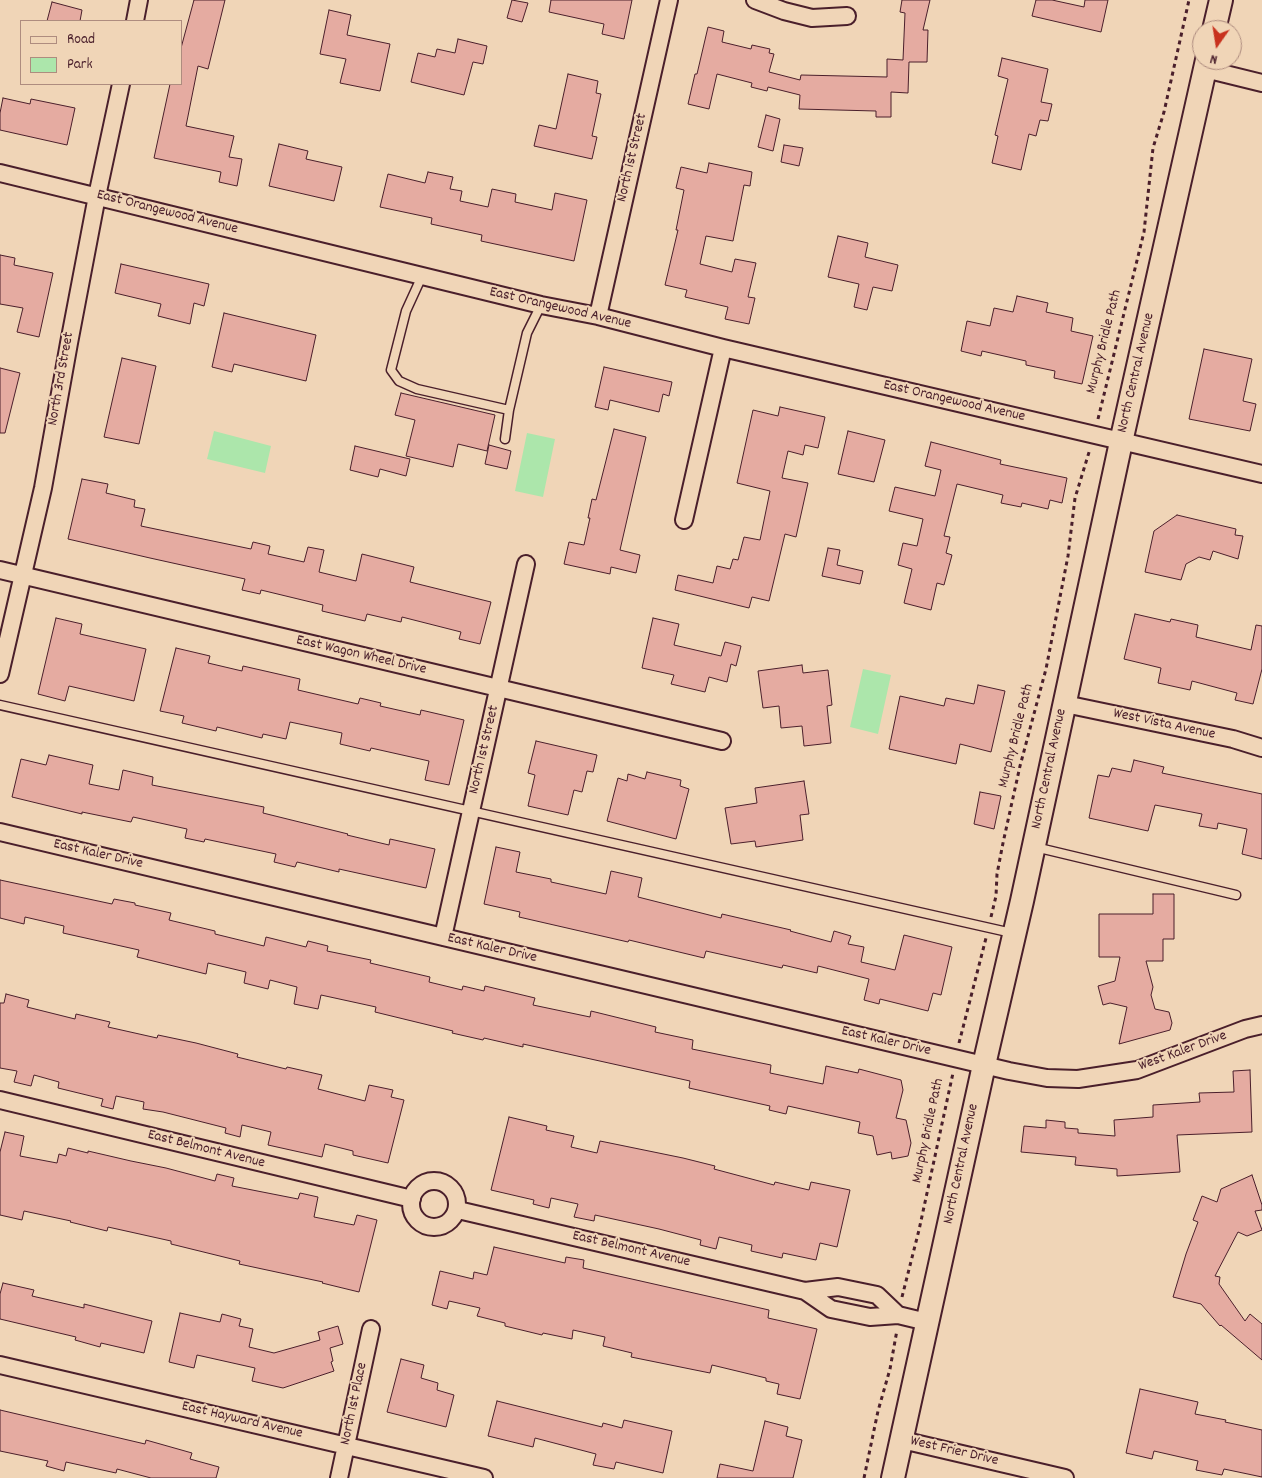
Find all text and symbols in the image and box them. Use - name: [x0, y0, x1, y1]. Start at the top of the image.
- legend: [20, 20, 182, 85]
- north arrow: [1192, 20, 1242, 70]
- text: Road: [67, 29, 95, 51]
- text: N: [1208, 48, 1219, 69]
- text: Park: [67, 54, 93, 76]
- street label: North 1st Street: [614, 112, 652, 204]
- street label: East Orangewood Avenue: [94, 187, 240, 239]
- street label: East Orangewood Avenue: [487, 284, 633, 334]
- street label: Murphy Bridle Path: [1083, 288, 1127, 396]
- street label: North Central Avenue: [1114, 311, 1160, 435]
- street label: North 3rd Street: [45, 331, 79, 427]
- street label: East Orangewood Avenue: [881, 377, 1027, 427]
- street label: East Wagon Wheel Drive: [294, 632, 428, 680]
- street label: Murphy Bridle Path: [995, 682, 1039, 790]
- street label: North 1st Street: [466, 704, 504, 796]
- street label: West Vista Avenue: [1111, 705, 1217, 745]
- street label: North Central Avenue: [1028, 707, 1072, 831]
- street label: East Kaler Drive: [52, 836, 144, 874]
- street label: East Kaler Drive: [446, 930, 538, 968]
- street label: East Kaler Drive: [840, 1023, 932, 1061]
- street label: West Kaler Drive: [1136, 1028, 1230, 1076]
- street label: Murphy Bridle Path: [909, 1077, 949, 1185]
- street label: North Central Avenue: [940, 1102, 984, 1226]
- street label: East Belmont Avenue: [145, 1127, 267, 1173]
- street label: East Belmont Avenue: [570, 1228, 692, 1272]
- street label: North 1st Place: [337, 1361, 373, 1447]
- street label: East Hayward Avenue: [180, 1398, 304, 1444]
- street label: West Frier Drive: [908, 1433, 1000, 1471]

